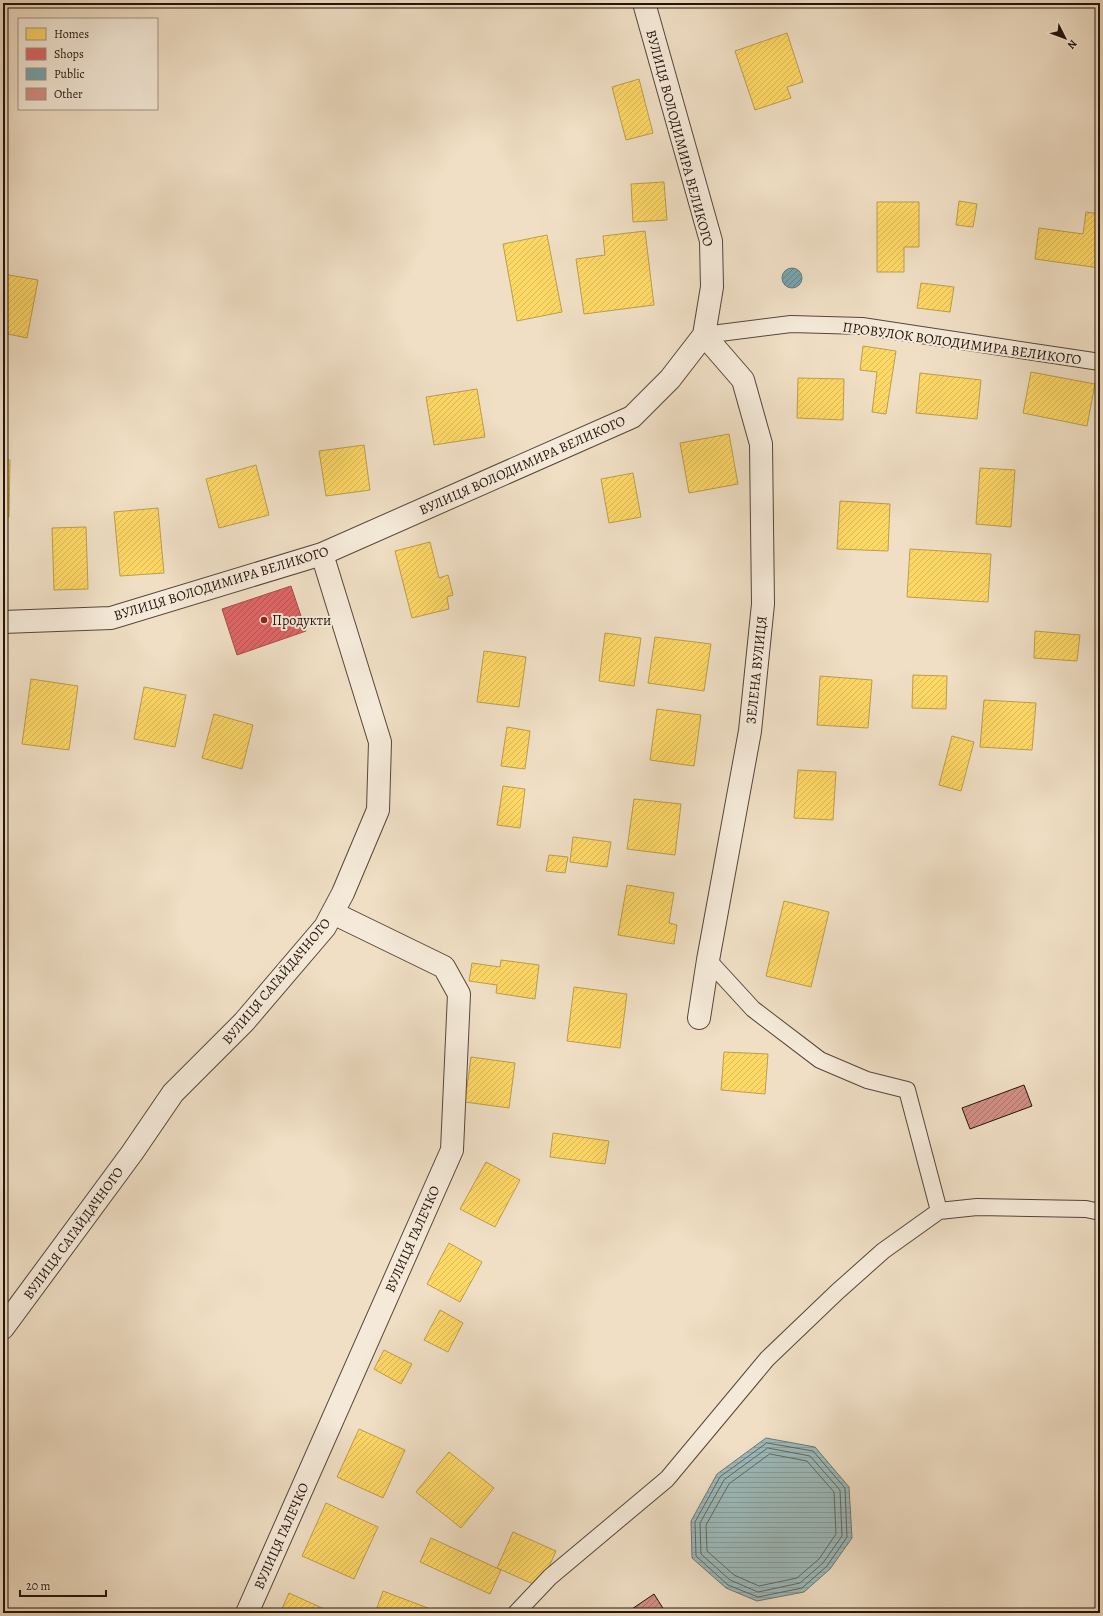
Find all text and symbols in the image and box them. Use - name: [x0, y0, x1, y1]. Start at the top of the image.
- legend: [18, 18, 158, 110]
- north arrow: [1045, 18, 1085, 58]
- text: Homes: [54, 26, 89, 42]
- street label: ВУЛИЦЯ ВОЛОДИМИРА ВЕЛИКОГО: [641, 28, 718, 249]
- text: N: [1064, 36, 1080, 52]
- text: Shops: [54, 46, 84, 62]
- text: Public: [54, 66, 85, 82]
- text: Other: [54, 86, 83, 102]
- street label: ПРОВУЛОК ВОЛОДИМИРА ВЕЛИКОГО: [841, 317, 1083, 370]
- street label: ВУЛИЦЯ ВОЛОДИМИРА ВЕЛИКОГО: [416, 411, 629, 520]
- street label: ВУЛИЦЯ ВОЛОДИМИРА ВЕЛИКОГО: [111, 542, 331, 625]
- place label: Продукти: [272, 611, 331, 630]
- marker: Продукти: [259, 615, 269, 625]
- street label: ЗЕЛЕНА ВУЛИЦЯ: [741, 615, 772, 725]
- street label: ВУЛИЦЯ САГАЙДАЧНОГО: [218, 914, 335, 1049]
- street label: ВУЛИЦЯ САГАЙДАЧНОГО: [19, 1163, 128, 1303]
- street label: ВУЛИЦЯ ГАЛЕЧКО: [380, 1183, 445, 1296]
- street label: ВУЛИЦЯ ГАЛЕЧКО: [249, 1480, 314, 1593]
- scale bar: [20, 1572, 106, 1598]
- text: 20 m: [26, 1578, 50, 1594]

